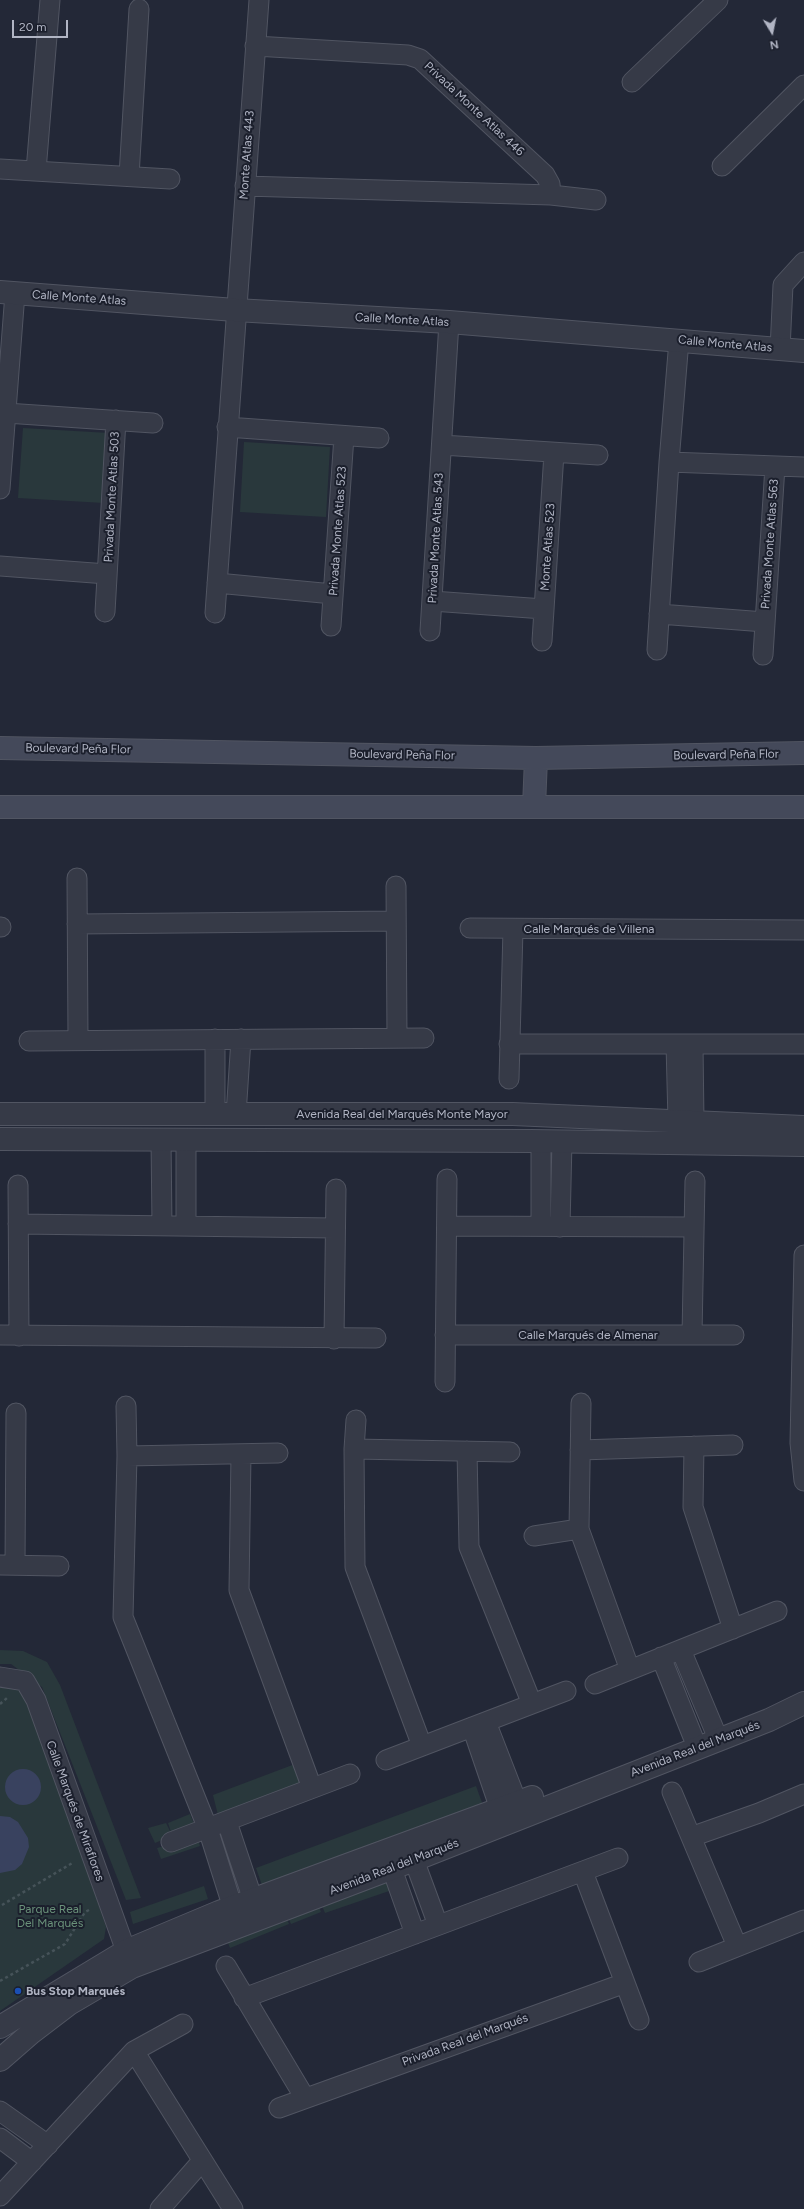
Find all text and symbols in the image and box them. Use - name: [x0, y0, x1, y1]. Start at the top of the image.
- scale bar: [14, 12, 70, 38]
- north arrow: [752, 12, 792, 52]
- text: 20 m: [19, 20, 47, 34]
- text: N: [769, 37, 780, 51]
- street label: Privada Monte Atlas 446: [421, 59, 527, 159]
- street label: Monte Atlas 443: [237, 110, 257, 200]
- street label: Calle Monte Atlas: [31, 288, 127, 308]
- street label: Calle Monte Atlas: [354, 310, 450, 330]
- street label: Calle Monte Atlas: [677, 333, 773, 355]
- street label: Privada Monte Atlas 503: [101, 431, 123, 563]
- street label: Privada Monte Atlas 523: [326, 466, 350, 596]
- street label: Privada Monte Atlas 543: [425, 472, 447, 604]
- street label: Privada Monte Atlas 563: [758, 479, 782, 609]
- street label: Monte Atlas 523: [538, 503, 558, 591]
- street label: Boulevard Peña Flor: [25, 741, 131, 757]
- street label: Boulevard Peña Flor: [349, 747, 455, 763]
- street label: Boulevard Peña Flor: [673, 747, 779, 763]
- street label: Calle Marqués de Villena: [524, 922, 654, 936]
- street label: Avenida Real del Marqués Monte Mayor: [296, 1107, 508, 1121]
- street label: Calle Marqués de Almenar: [518, 1328, 658, 1342]
- street label: Avenida Real del Marqués: [628, 1718, 762, 1780]
- street label: Calle Marqués de Miraflores: [43, 1739, 107, 1883]
- street label: Avenida Real del Marqués: [327, 1836, 461, 1898]
- park label: Parque Real Del Marqués: [17, 1902, 83, 1930]
- place label: Bus Stop Marqués: [26, 1984, 125, 1998]
- marker: Bus Stop Marqués: [13, 1986, 23, 1996]
- street label: Privada Real del Marqués: [400, 2010, 530, 2070]

